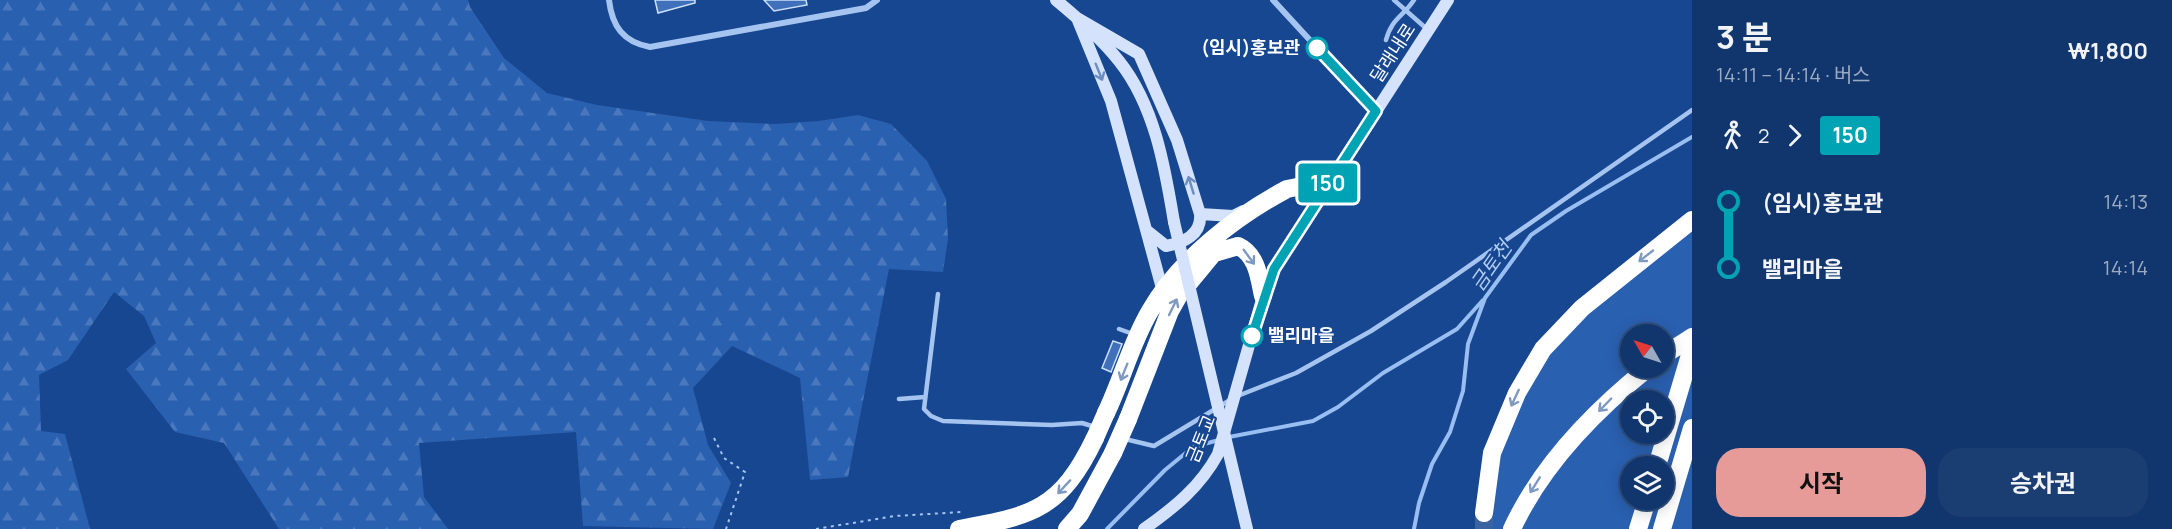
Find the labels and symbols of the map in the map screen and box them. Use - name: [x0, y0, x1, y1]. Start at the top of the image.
- street label: 달래내로: [1364, 18, 1420, 87]
- place label: (임시)홍보관: [1201, 35, 1300, 59]
- marker: (임시)홍보관: [1306, 37, 1328, 59]
- one-way arrow: [1094, 62, 1105, 81]
- line badge: 150: [1294, 164, 1362, 202]
- one-way arrow: [1184, 176, 1195, 195]
- water label: 금토천: [1464, 233, 1519, 296]
- one-way arrow: [1243, 249, 1255, 265]
- one-way arrow: [1638, 249, 1654, 262]
- one-way arrow: [1167, 298, 1179, 316]
- place label: 밸리마을: [1268, 323, 1334, 347]
- north arrow: [1620, 324, 1674, 378]
- marker: 밸리마을: [1241, 325, 1263, 347]
- one-way arrow: [1118, 362, 1129, 381]
- one-way arrow: [1509, 388, 1521, 406]
- one-way arrow: [1598, 397, 1612, 412]
- street label: 금토교: [1180, 411, 1221, 466]
- one-way arrow: [1529, 476, 1541, 493]
- one-way arrow: [1057, 480, 1071, 495]

